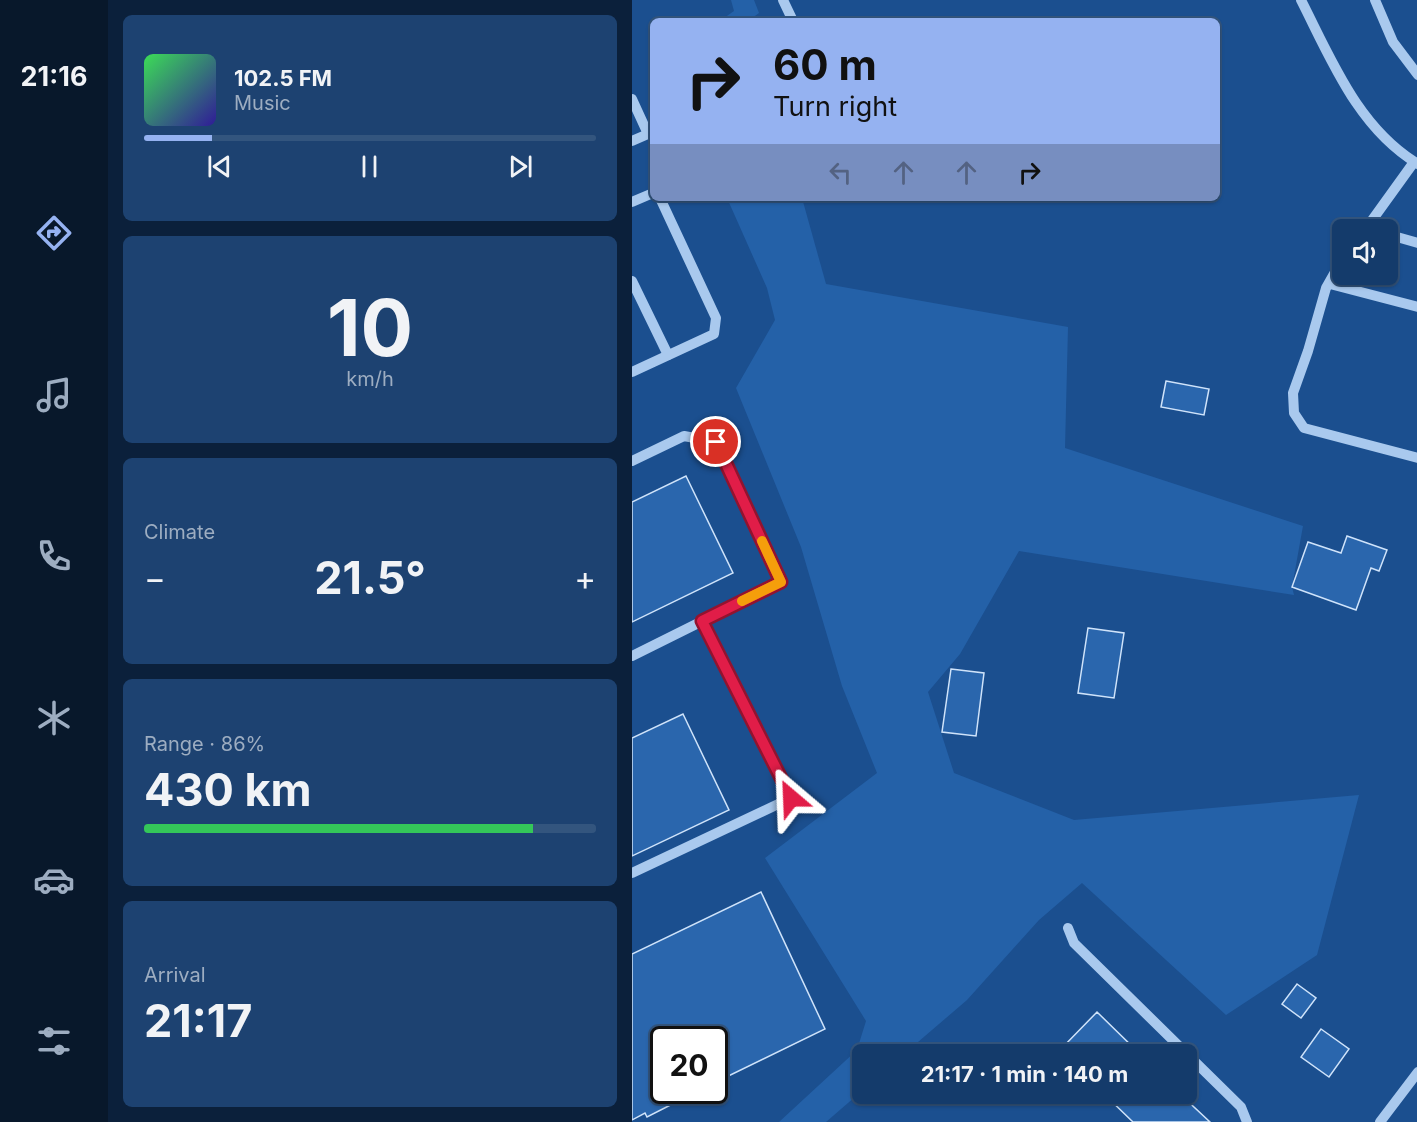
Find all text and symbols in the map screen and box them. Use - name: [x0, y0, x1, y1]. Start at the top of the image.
- text: 60 m: [773, 39, 877, 90]
- icon: right: [674, 42, 752, 120]
- text: 21:16: [21, 60, 87, 93]
- text: 102.5 FM: [234, 65, 332, 91]
- text: Turn right: [773, 90, 897, 123]
- text: Music: [234, 91, 291, 115]
- icon: previous: [203, 150, 236, 183]
- icon: pause: [353, 150, 386, 183]
- icon: next: [504, 150, 537, 183]
- icon: left: [824, 156, 857, 189]
- icon: ahead: [887, 156, 920, 189]
- icon: ahead: [950, 156, 983, 189]
- icon: right: [1013, 156, 1046, 189]
- icon: directions: [33, 212, 75, 254]
- map controls: [1332, 219, 1398, 285]
- button: sound: [1332, 219, 1398, 285]
- text: 10: [327, 280, 413, 375]
- text: km/h: [346, 367, 394, 391]
- icon: music: [33, 374, 75, 416]
- pin: [690, 416, 741, 467]
- icon: arrive: [699, 425, 732, 458]
- text: Climate: [144, 520, 215, 544]
- icon: phone: [33, 535, 75, 577]
- text: 21.5°: [314, 550, 426, 605]
- text: −: [144, 558, 166, 598]
- text: +: [574, 558, 596, 598]
- icon: climate: [33, 697, 75, 739]
- text: Range · 86%: [144, 732, 265, 756]
- text: 430 km: [144, 762, 312, 817]
- position arrow: [759, 766, 823, 830]
- icon: car: [33, 859, 75, 901]
- text: Arrival: [144, 963, 206, 987]
- text: 21:17: [144, 993, 252, 1048]
- icon: filters: [33, 1020, 75, 1062]
- speed limit sign: 20: [650, 1026, 728, 1104]
- text: 21:17 · 1 min · 140 m: [921, 1061, 1128, 1087]

